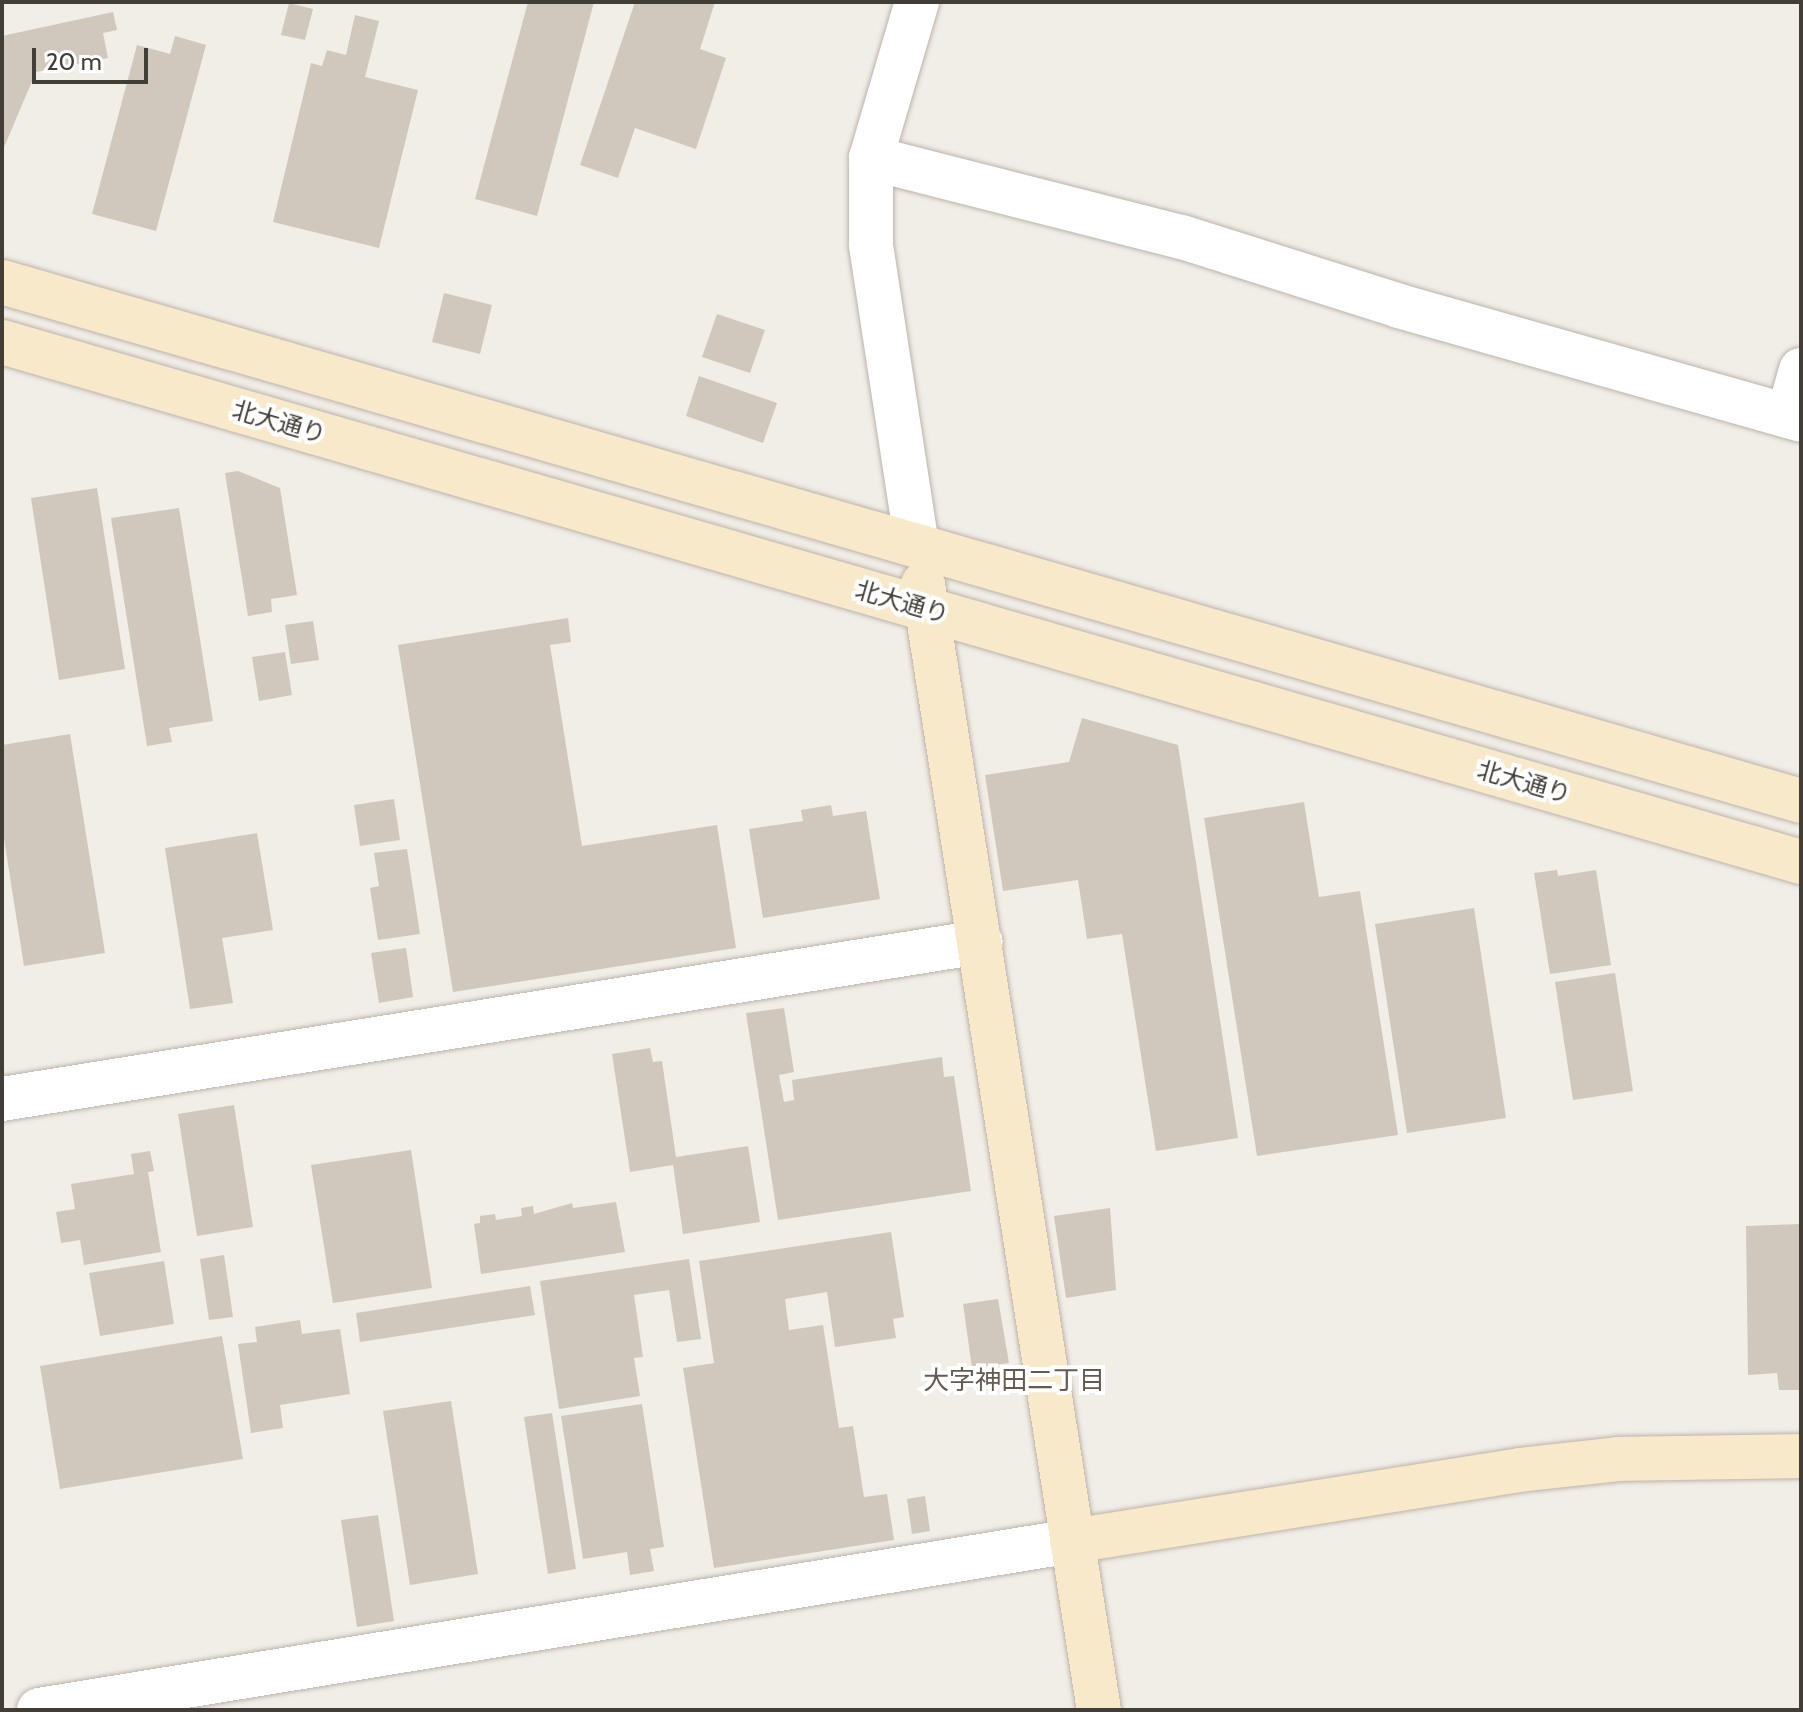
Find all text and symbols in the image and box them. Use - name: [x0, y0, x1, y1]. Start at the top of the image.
- scale bar: [36, 32, 152, 82]
- text: 20 m: [46, 47, 102, 76]
- street label: 北大通り: [229, 395, 329, 449]
- street label: 北大通り: [852, 575, 952, 629]
- street label: 北大通り: [1474, 755, 1574, 809]
- district label: 大字神田二丁目: [923, 1365, 1105, 1397]

